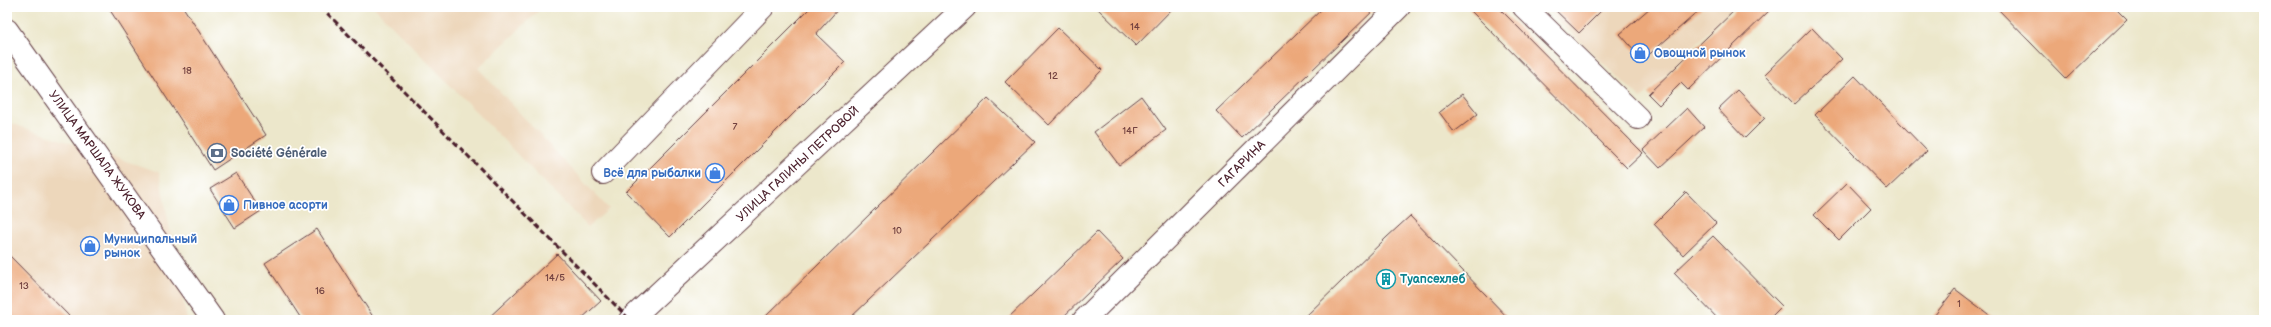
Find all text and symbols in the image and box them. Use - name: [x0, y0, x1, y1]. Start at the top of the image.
- house number: 14: [1130, 21, 1140, 33]
- shop icon: Овощной рынок: [1629, 42, 1651, 64]
- place label: Овощной рынок: [1654, 46, 1746, 61]
- house number: 18: [182, 65, 192, 77]
- house number: 12: [1048, 70, 1058, 82]
- street label: УЛИЦА МАРШАЛА ЖУКОВА: [45, 88, 149, 223]
- street label: УЛИЦА ГАЛИНЫ ПЕТРОВОЙ: [733, 103, 863, 225]
- house number: 7: [733, 121, 738, 133]
- house number: 14Г: [1122, 125, 1138, 137]
- street label: ГАГАРИНА: [1215, 137, 1269, 191]
- bank icon: Société Générale: [206, 142, 228, 164]
- place label: Société Générale: [231, 146, 327, 161]
- shop icon: Всё для рыбалки: [704, 162, 726, 184]
- place label: Всё для рыбалки: [603, 166, 701, 181]
- shop icon: Пивное асорти: [218, 194, 240, 216]
- place label: Пивное асорти: [243, 198, 328, 213]
- house number: 10: [892, 225, 902, 237]
- place label: Муниципальный рынок: [104, 232, 197, 261]
- shop icon: Муниципальный рынок: [79, 235, 101, 257]
- building icon: Туапсехлеб: [1375, 268, 1397, 290]
- house number: 14/5: [545, 272, 565, 284]
- place label: Туапсехлеб: [1400, 272, 1465, 287]
- house number: 13: [19, 280, 29, 292]
- house number: 16: [315, 285, 325, 297]
- house number: 1: [1957, 298, 1961, 310]

